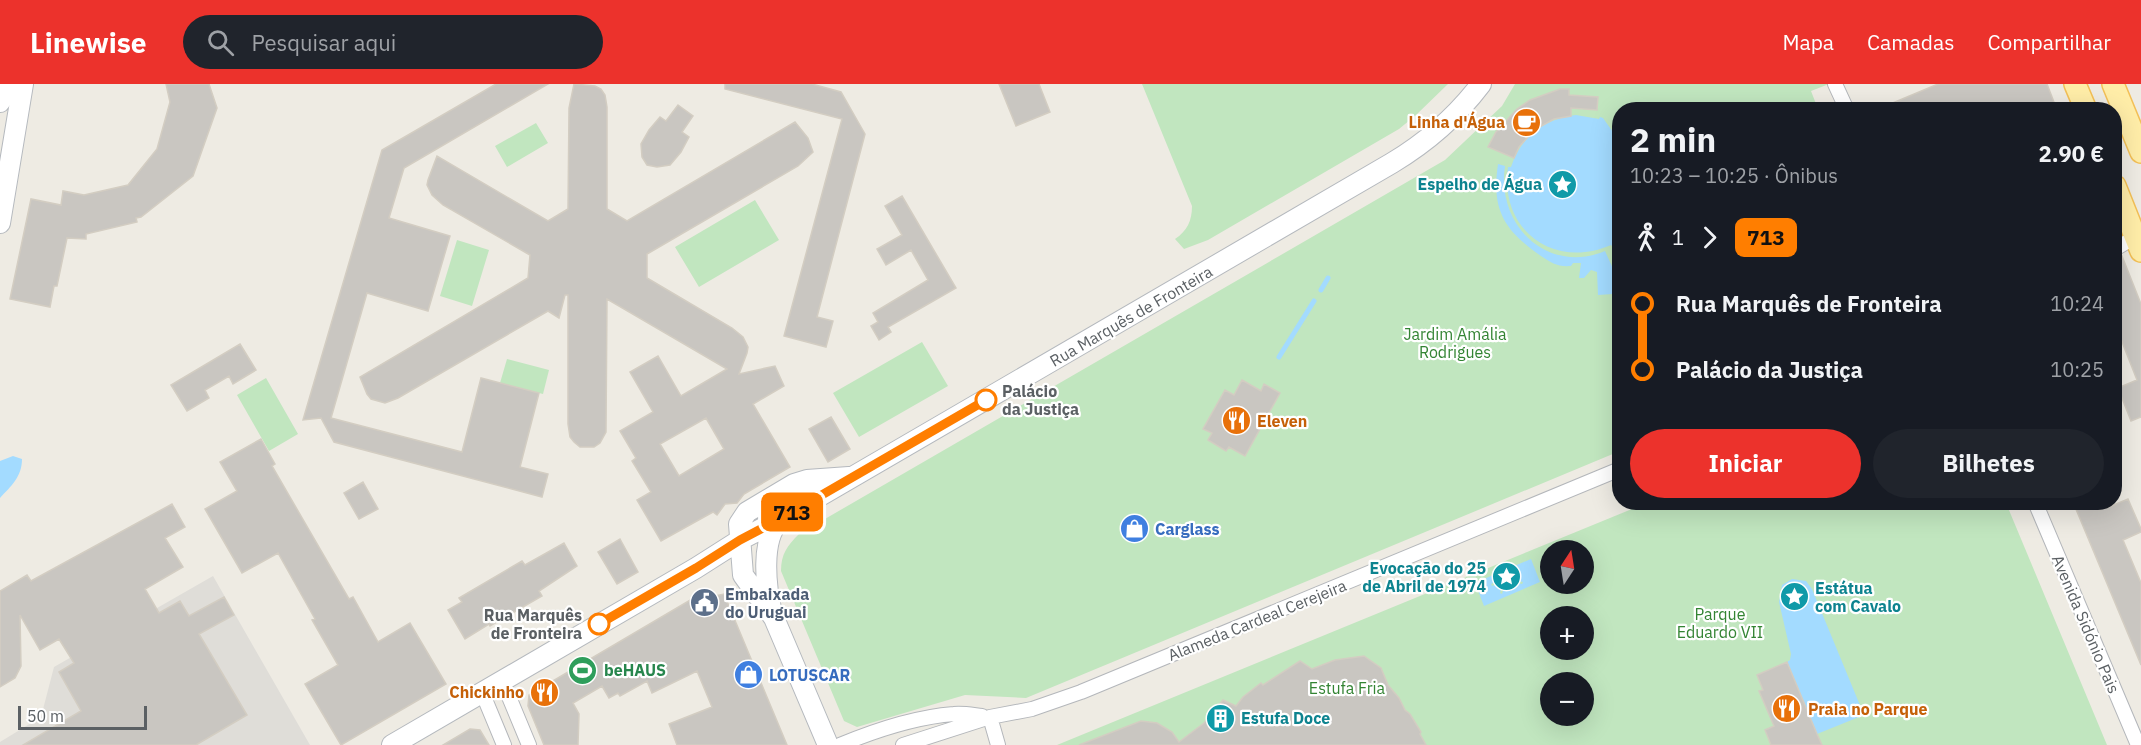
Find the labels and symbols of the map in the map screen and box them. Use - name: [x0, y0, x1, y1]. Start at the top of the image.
- cafe icon: Linha d'Água: [1510, 106, 1542, 138]
- place label: Linha d'Água: [1408, 111, 1505, 132]
- place icon: Espelho de Água: [1547, 168, 1579, 200]
- place label: Espelho de Água: [1417, 173, 1542, 194]
- street label: Rua Marquês de Fronteira: [1046, 261, 1216, 371]
- park label: Jardim Amália Rodrigues: [1403, 324, 1507, 362]
- place label: Palácio da Justiça: [1002, 381, 1079, 419]
- marker: Palácio da Justiça: [975, 389, 997, 411]
- restaurant icon: Eleven: [1220, 405, 1252, 437]
- place label: Eleven: [1257, 411, 1307, 431]
- line badge: 713: [758, 492, 826, 532]
- shop icon: Carglass: [1118, 513, 1150, 545]
- place label: Carglass: [1155, 519, 1220, 539]
- north arrow: [1540, 540, 1594, 594]
- street label: Avenida Sidónio Pais: [2048, 552, 2124, 696]
- place label: Evocação do 25 de Abril de 1974: [1362, 558, 1486, 596]
- place icon: Evocação do 25 de Abril de 1974: [1491, 561, 1523, 593]
- street label: Alameda Cardeal Cerejeira: [1165, 575, 1350, 665]
- place label: Estátua com Cavalo: [1815, 578, 1901, 616]
- place icon: Estátua com Cavalo: [1778, 581, 1810, 613]
- place label: Embaixada do Uruguai: [725, 584, 809, 622]
- public building icon: Embaixada do Uruguai: [688, 587, 720, 619]
- park label: Parque Eduardo VII: [1677, 604, 1763, 642]
- place label: Rua Marquês de Fronteira: [484, 605, 582, 643]
- marker: Rua Marquês de Fronteira: [588, 613, 610, 635]
- sports icon: beHAUS: [567, 654, 599, 686]
- shop icon: LOTUSCAR: [732, 659, 764, 691]
- place label: beHAUS: [604, 660, 666, 680]
- place label: LOTUSCAR: [769, 665, 851, 685]
- restaurant icon: Chickinho: [529, 676, 561, 708]
- park label: Estufa Fria: [1309, 678, 1386, 698]
- place label: Chickinho: [449, 682, 524, 702]
- restaurant icon: Praia no Parque: [1771, 693, 1803, 725]
- place label: Praia no Parque: [1808, 699, 1928, 719]
- building icon: Estufa Doce: [1204, 702, 1236, 734]
- scale bar: [18, 703, 147, 730]
- place label: Estufa Doce: [1241, 708, 1330, 728]

